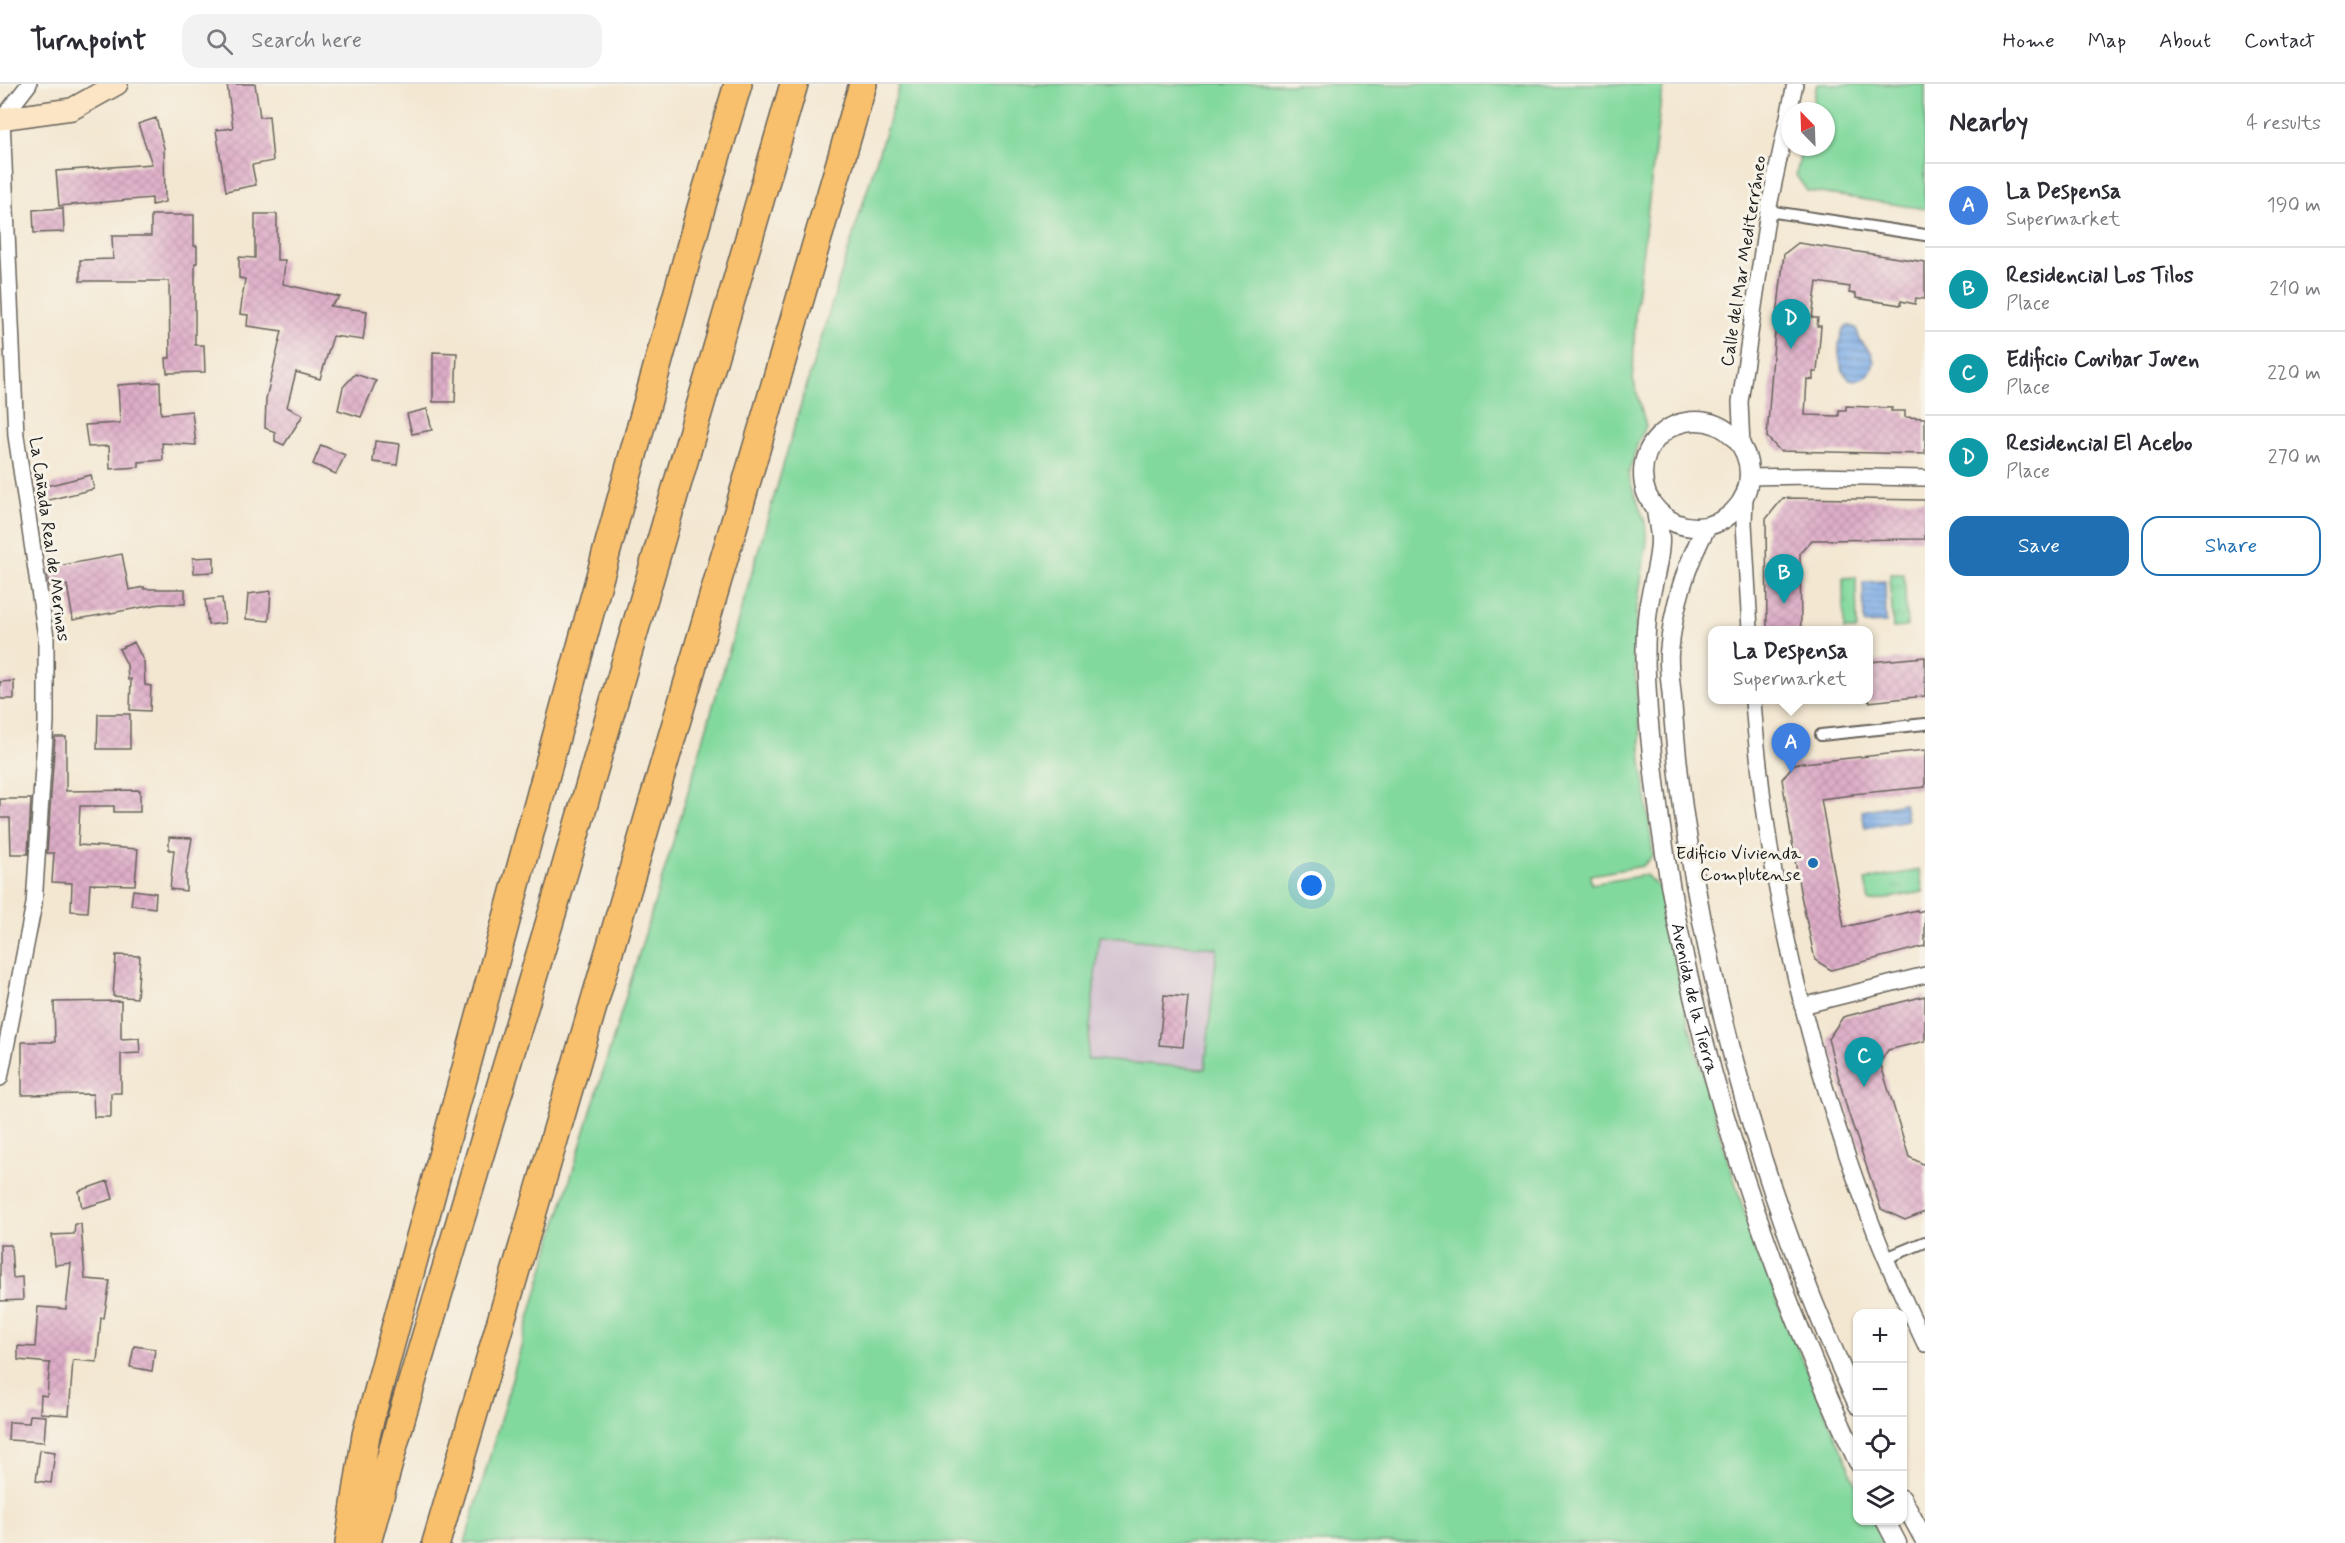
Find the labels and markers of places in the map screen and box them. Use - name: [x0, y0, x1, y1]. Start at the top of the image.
- pin: D: [1772, 300, 1810, 349]
- pin: B: [1764, 554, 1804, 604]
- pin: A: [1772, 724, 1810, 773]
- place label: Edificio Vivienda Complutense: [1676, 842, 1801, 887]
- marker: Edificio Vivienda Complutense: [1806, 856, 1820, 870]
- pin: C: [1844, 1038, 1884, 1087]

